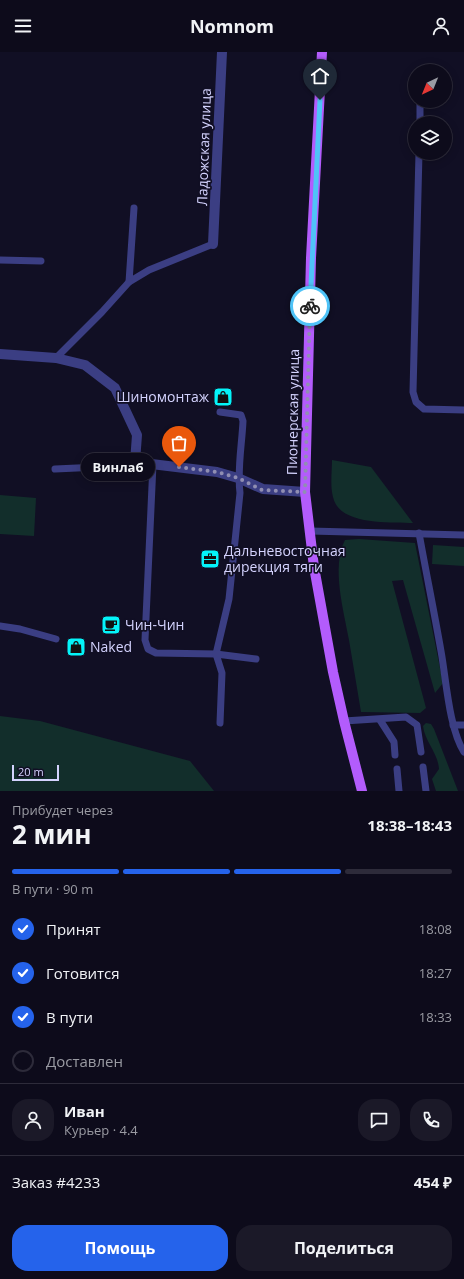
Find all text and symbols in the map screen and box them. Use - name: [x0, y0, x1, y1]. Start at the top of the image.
- text: Nomnom: [190, 14, 274, 38]
- icon: menu: [12, 15, 34, 37]
- icon: person: [430, 15, 452, 37]
- pin: [303, 59, 337, 100]
- north arrow: [408, 64, 452, 108]
- map controls: [408, 64, 452, 160]
- icon: home: [309, 65, 331, 87]
- street label: Ладожская улица: [192, 88, 215, 206]
- button: layers: [408, 116, 452, 160]
- courier: [290, 286, 330, 326]
- icon: bike: [299, 295, 321, 317]
- street label: Пионерская улица: [282, 349, 303, 475]
- shop icon: Шиномонтаж: [212, 386, 234, 408]
- place label: Шиномонтаж: [116, 387, 210, 406]
- pin: [162, 426, 196, 467]
- icon: bag: [168, 432, 190, 454]
- callout: Винлаб: [81, 453, 155, 481]
- text: Винлаб: [92, 458, 144, 476]
- place label: Дальневосточная дирекция тяги: [224, 541, 345, 576]
- office icon: Дальневосточная дирекция тяги: [199, 548, 221, 570]
- cafe icon: Чин-Чин: [100, 614, 122, 636]
- place label: Чин-Чин: [125, 615, 184, 634]
- shop icon: Naked: [65, 636, 87, 658]
- place label: Naked: [90, 637, 132, 656]
- scale bar: [12, 763, 59, 782]
- text: 20 m: [18, 764, 44, 779]
- text: Прибудет через: [12, 801, 113, 819]
- text: 18:38–18:43: [367, 815, 452, 835]
- text: 2 мин: [12, 816, 92, 852]
- text: В пути · 90 m: [12, 880, 93, 898]
- icon: check: [12, 918, 34, 940]
- text: Принят: [46, 919, 101, 939]
- text: 18:08: [419, 920, 452, 938]
- icon: check: [12, 962, 34, 984]
- text: Готовится: [46, 963, 120, 983]
- text: 18:27: [419, 964, 452, 982]
- icon: check: [12, 1006, 34, 1028]
- text: В пути: [46, 1007, 93, 1027]
- text: 18:33: [419, 1008, 452, 1026]
- text: Доставлен: [46, 1051, 123, 1071]
- button: person: [12, 1099, 54, 1141]
- button: chat: [358, 1099, 400, 1141]
- button: phone: [410, 1099, 452, 1141]
- text: Иван: [64, 1101, 105, 1121]
- text: Курьер · 4.4: [64, 1121, 138, 1139]
- text: Заказ #4233: [12, 1172, 100, 1192]
- text: 454 ₽: [414, 1172, 452, 1192]
- button: Помощь: [12, 1225, 228, 1271]
- button: Поделиться: [236, 1225, 452, 1271]

